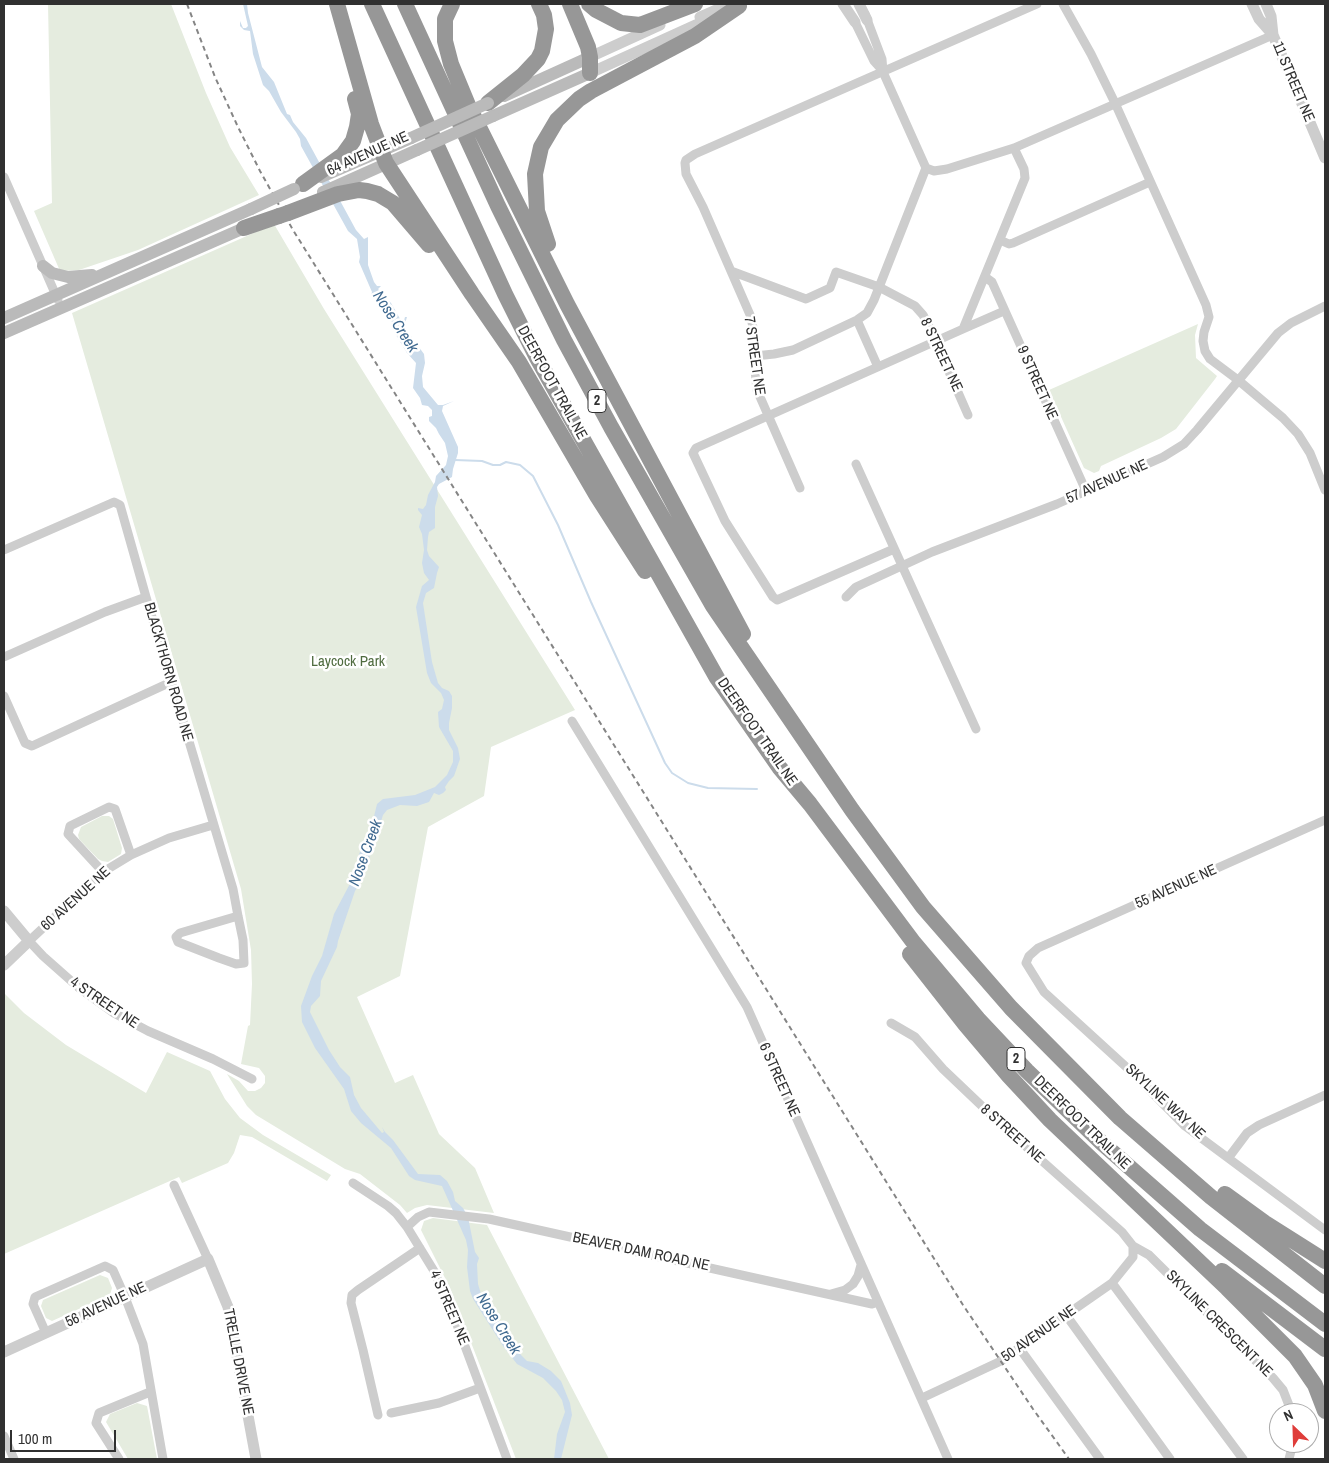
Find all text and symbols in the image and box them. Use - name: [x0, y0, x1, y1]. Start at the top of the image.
- street label: 11 STREET NE: [1268, 39, 1318, 125]
- street label: 64 AVENUE NE: [324, 128, 412, 180]
- water label: Nose Creek: [368, 288, 422, 356]
- street label: 7 STREET NE: [740, 315, 768, 397]
- street label: 8 STREET NE: [916, 315, 966, 395]
- street label: DEERFOOT TRAIL NE: [513, 323, 591, 443]
- street label: 9 STREET NE: [1013, 343, 1061, 423]
- road number: 2: [588, 390, 606, 412]
- street label: 57 AVENUE NE: [1063, 456, 1151, 508]
- street label: BLACKTHORN ROAD NE: [140, 601, 196, 743]
- park label: Laycock Park: [311, 653, 385, 671]
- street label: DEERFOOT TRAIL NE: [713, 675, 801, 789]
- water label: Nose Creek: [345, 817, 387, 889]
- street label: 55 AVENUE NE: [1132, 861, 1220, 913]
- street label: 60 AVENUE NE: [38, 863, 114, 935]
- street label: 4 STREET NE: [66, 973, 142, 1033]
- street label: 6 STREET NE: [755, 1040, 803, 1120]
- road number: 2: [1007, 1048, 1025, 1070]
- street label: SKYLINE WAY NE: [1121, 1060, 1209, 1144]
- street label: DEERFOOT TRAIL NE: [1030, 1072, 1134, 1174]
- street label: 8 STREET NE: [977, 1101, 1047, 1167]
- street label: BEAVER DAM ROAD NE: [571, 1229, 711, 1275]
- street label: SKYLINE CRESCENT NE: [1162, 1267, 1276, 1381]
- street label: 4 STREET NE: [425, 1268, 473, 1348]
- street label: 56 AVENUE NE: [63, 1278, 149, 1332]
- water label: Nose Creek: [472, 1290, 524, 1358]
- street label: 50 AVENUE NE: [998, 1302, 1080, 1366]
- street label: TRELLE DRIVE NE: [219, 1307, 257, 1417]
- north arrow: [1269, 1403, 1319, 1453]
- text: N: [1281, 1405, 1296, 1425]
- scale bar: [12, 1420, 119, 1452]
- text: 100 m: [18, 1428, 52, 1449]

